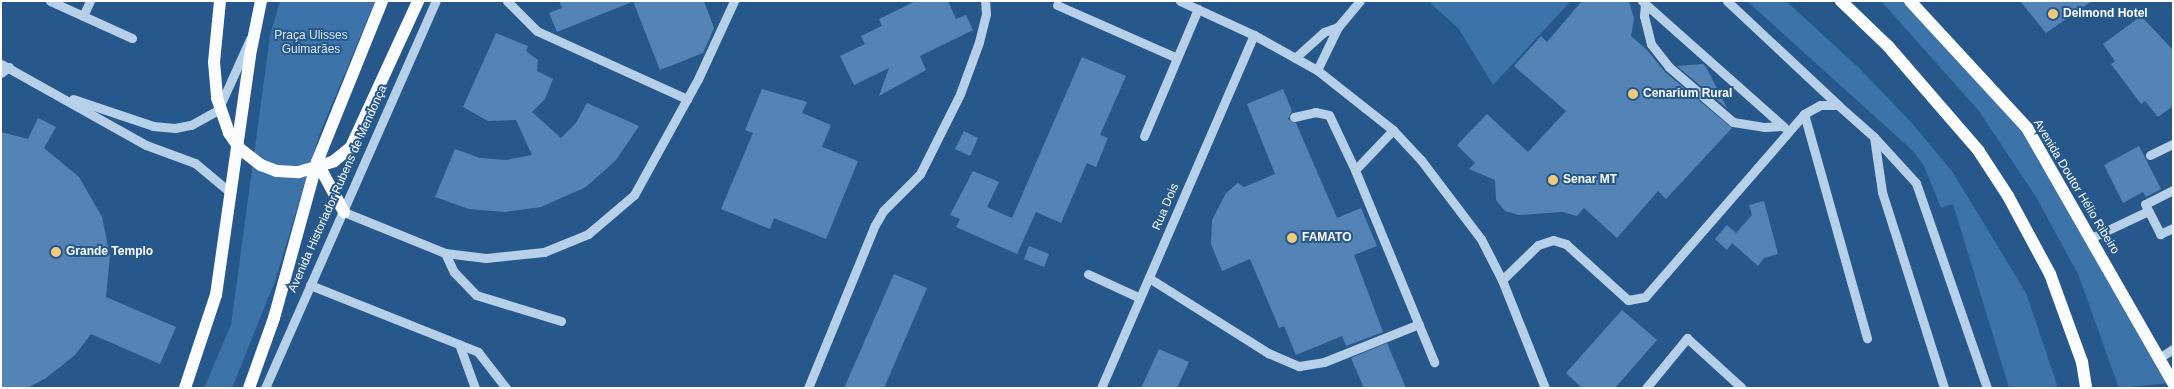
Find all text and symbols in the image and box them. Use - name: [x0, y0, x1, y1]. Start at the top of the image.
- place label: Delmond Hotel: [2063, 7, 2148, 21]
- marker: Delmond Hotel: [2047, 8, 2059, 20]
- park label: Praça Ulisses Guimarães: [274, 29, 348, 57]
- street label: Avenida Historiador Rubens de Mendonça: [286, 83, 390, 295]
- place label: Cenarium Rural: [1643, 87, 1732, 101]
- marker: Cenarium Rural: [1627, 88, 1639, 100]
- street label: Avenida Doutor Hélio Ribeiro: [2030, 117, 2122, 257]
- place label: Senar MT: [1563, 173, 1617, 187]
- marker: Senar MT: [1547, 174, 1559, 186]
- street label: Rua Dois: [1150, 181, 1182, 233]
- place label: FAMATO: [1302, 231, 1352, 245]
- marker: FAMATO: [1286, 232, 1298, 244]
- place label: Grande Templo: [66, 245, 153, 259]
- marker: Grande Templo: [50, 246, 62, 258]

